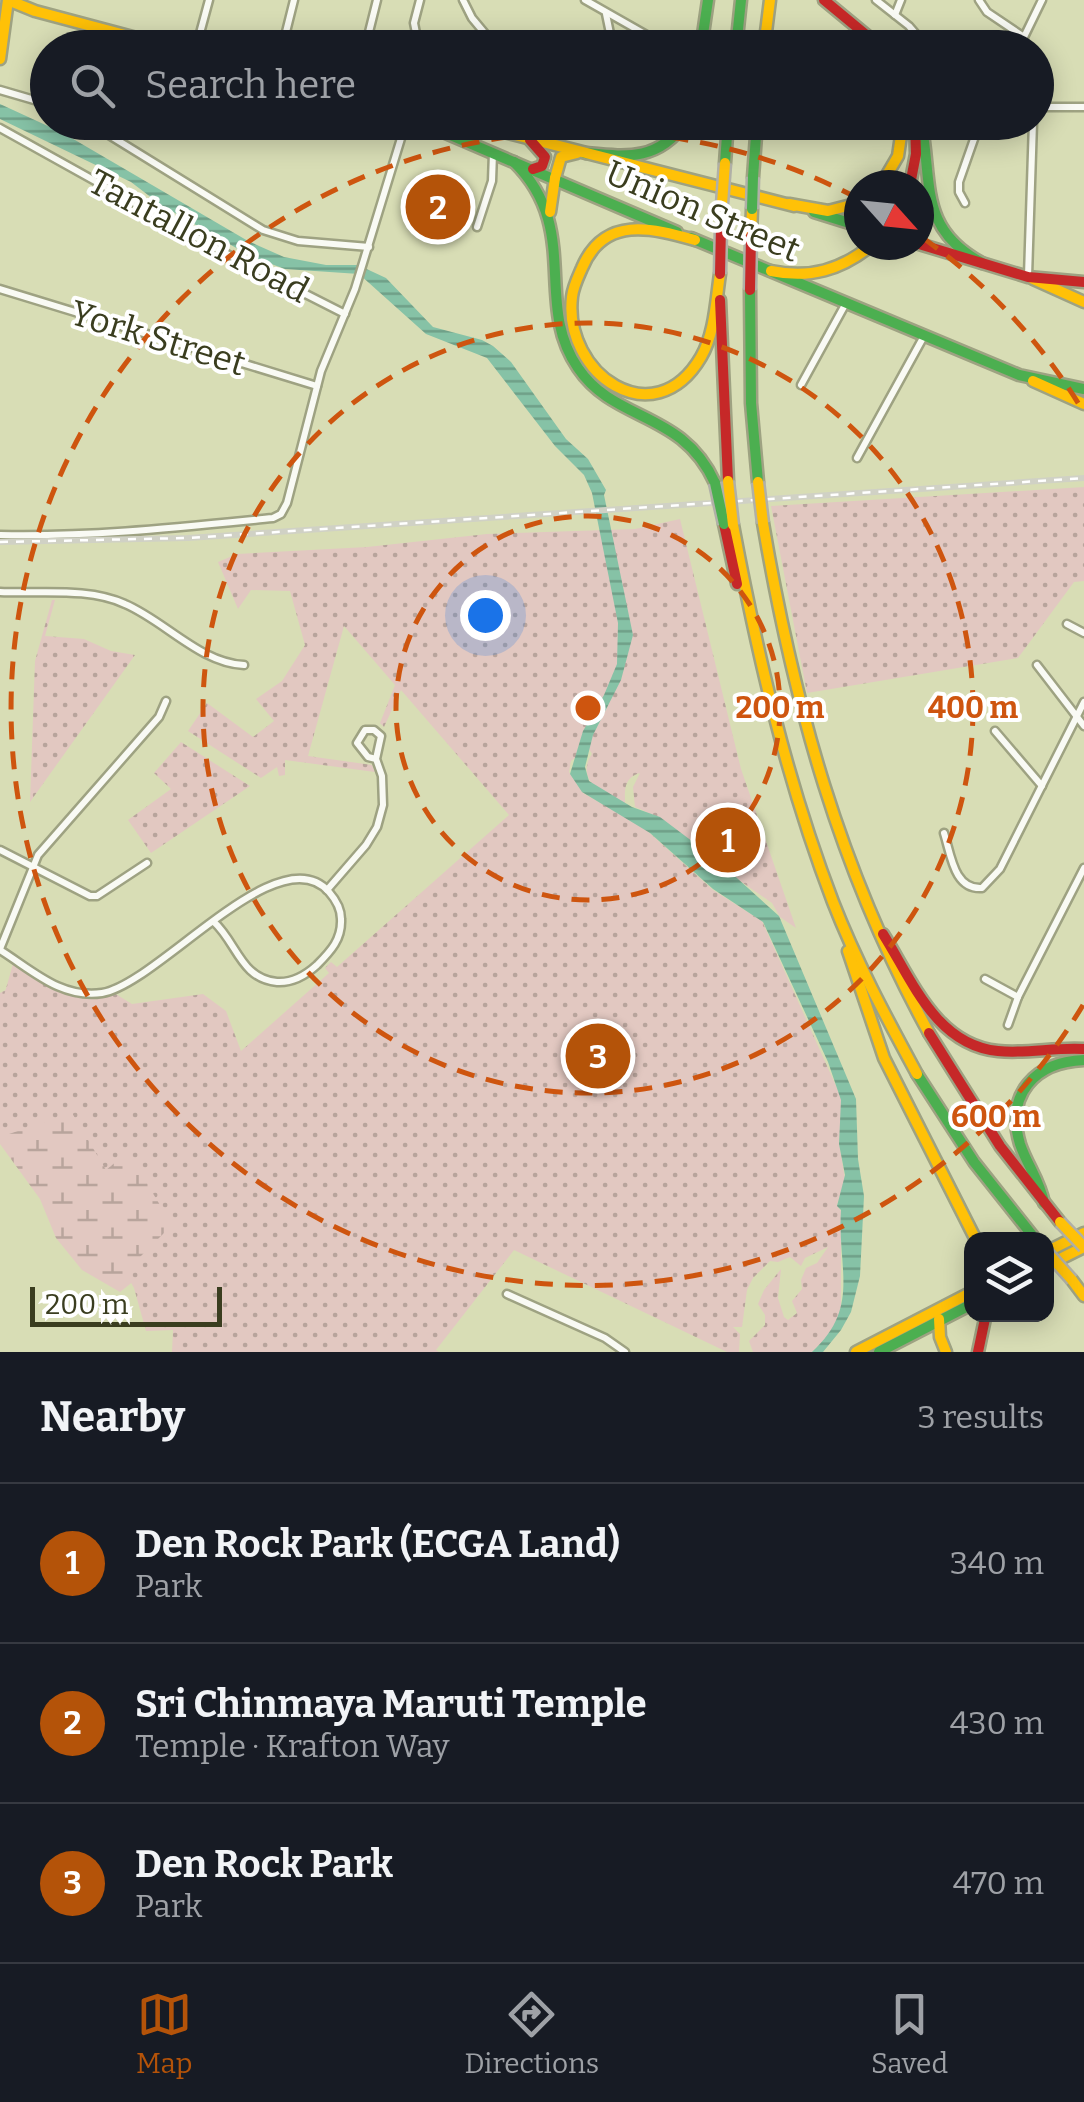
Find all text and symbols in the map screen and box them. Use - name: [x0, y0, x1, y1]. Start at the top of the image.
- search box: [30, 30, 1054, 140]
- icon: search: [65, 58, 120, 113]
- text: Search here: [145, 62, 356, 108]
- street label: Union Street: [600, 151, 807, 271]
- street label: Tantallon Road: [82, 160, 316, 312]
- pin: 2: [406, 170, 470, 244]
- north arrow: [844, 170, 934, 260]
- street label: York Street: [66, 292, 251, 385]
- your location: [460, 590, 511, 641]
- centre of rings: [570, 690, 606, 726]
- text: 200 m: [735, 690, 825, 726]
- text: 400 m: [928, 690, 1019, 726]
- pin: 1: [696, 802, 760, 878]
- pin: 3: [566, 1018, 630, 1094]
- text: 600 m: [951, 1099, 1041, 1135]
- map controls: [964, 1232, 1054, 1322]
- button: layers: [964, 1232, 1054, 1322]
- scale bar: [30, 1282, 222, 1326]
- text: 200 m: [45, 1288, 128, 1321]
- text: Nearby: [40, 1392, 185, 1442]
- text: 3 results: [918, 1398, 1044, 1436]
- text: Den Rock Park (ECGA Land): [135, 1521, 620, 1567]
- text: 1: [66, 1544, 79, 1582]
- text: 340 m: [950, 1544, 1044, 1582]
- text: Park: [135, 1567, 202, 1605]
- text: Sri Chinmaya Maruti Temple: [135, 1681, 647, 1727]
- text: 2: [63, 1704, 82, 1742]
- text: 430 m: [950, 1704, 1044, 1742]
- text: Temple · Krafton Way: [135, 1727, 450, 1765]
- text: Den Rock Park: [135, 1841, 393, 1887]
- text: 3: [63, 1864, 82, 1902]
- text: 470 m: [953, 1864, 1044, 1902]
- text: Park: [135, 1887, 202, 1925]
- tab: Map: [136, 1987, 192, 2080]
- tab: Directions: [464, 1987, 599, 2080]
- tab: Saved: [871, 1987, 948, 2080]

